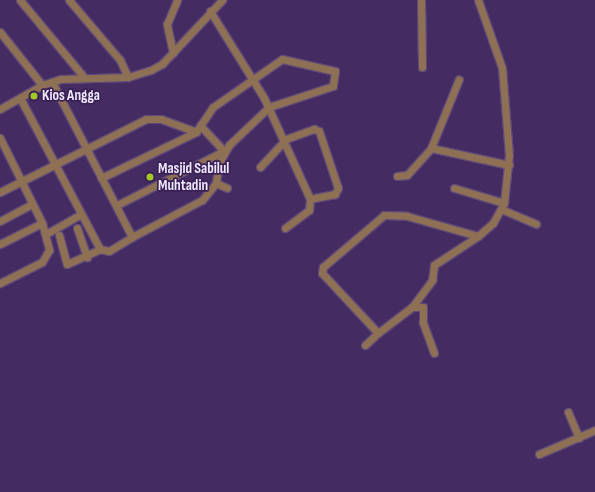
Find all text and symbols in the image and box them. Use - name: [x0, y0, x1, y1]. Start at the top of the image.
- place label: Kios Angga: [42, 87, 100, 105]
- marker: Kios Angga: [29, 91, 39, 101]
- place label: Masjid Sabilul Muhtadin: [158, 159, 229, 194]
- marker: Masjid Sabilul Muhtadin: [145, 172, 155, 182]

